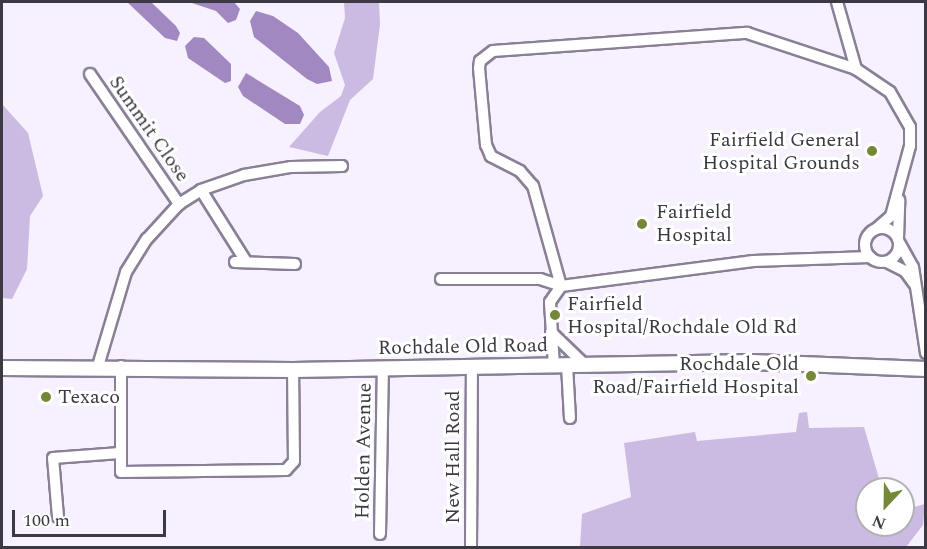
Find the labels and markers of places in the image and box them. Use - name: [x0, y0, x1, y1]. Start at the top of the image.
- place label: Fairfield General Hospital Grounds: [702, 128, 860, 175]
- marker: Fairfield General Hospital Grounds: [865, 144, 879, 158]
- place label: Fairfield Hospital: [656, 201, 732, 248]
- marker: Fairfield Hospital: [633, 215, 651, 233]
- place label: Fairfield Hospital/Rochdale Old Rd: [567, 292, 797, 339]
- marker: Fairfield Hospital/Rochdale Old Rd: [548, 308, 562, 322]
- place label: Rochdale Old Road/Fairfield Hospital: [592, 352, 799, 399]
- marker: Rochdale Old Road/Fairfield Hospital: [804, 369, 818, 383]
- place label: Texaco: [58, 385, 120, 409]
- marker: Texaco: [39, 390, 53, 404]

